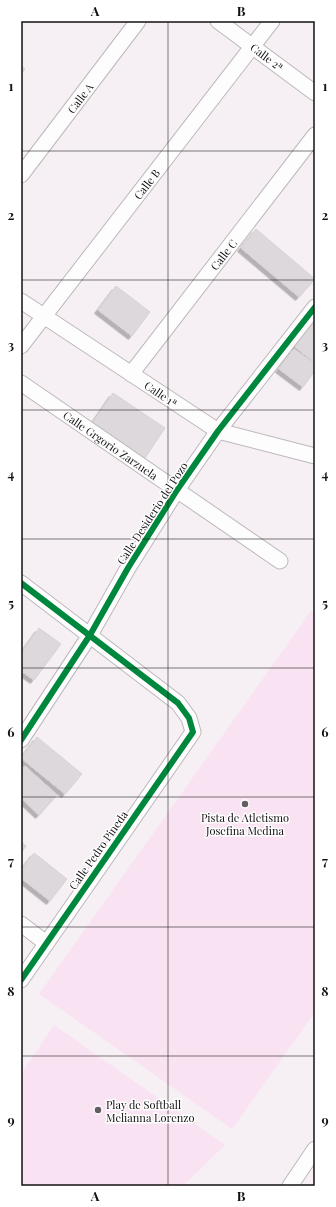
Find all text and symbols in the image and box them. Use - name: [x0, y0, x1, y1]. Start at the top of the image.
- text: A: [90, 2, 100, 19]
- text: B: [237, 2, 246, 19]
- street label: Calle 2ª: [247, 40, 287, 74]
- text: 1: [9, 77, 14, 94]
- text: 1: [323, 77, 328, 94]
- street label: Calle A: [63, 80, 96, 116]
- street label: Calle B: [130, 165, 163, 202]
- text: 2: [8, 206, 15, 223]
- text: 2: [322, 206, 329, 223]
- street label: Calle C: [206, 236, 240, 273]
- text: 3: [8, 336, 14, 353]
- text: 3: [322, 336, 328, 353]
- street label: Calle 1ª: [142, 378, 180, 410]
- street label: Calle Grgorio Zarzuela: [61, 407, 162, 483]
- street label: Calle Desiderio del Pozo: [113, 459, 191, 567]
- text: 4: [8, 465, 15, 482]
- text: 4: [322, 465, 329, 482]
- text: 5: [8, 594, 14, 611]
- text: 5: [322, 594, 328, 611]
- text: 6: [7, 723, 15, 740]
- text: 6: [321, 723, 329, 740]
- marker: Pista de Atletismo Josefina Medina: [240, 799, 250, 809]
- street label: Calle Pedro Pineda: [65, 807, 131, 892]
- place label: Pista de Atletismo Josefina Medina: [201, 810, 289, 838]
- text: 7: [8, 852, 14, 869]
- text: 7: [322, 852, 328, 869]
- text: 8: [7, 982, 15, 999]
- text: 8: [321, 982, 329, 999]
- place label: Play de Softball Melianna Lorenzo: [106, 1097, 195, 1125]
- marker: Play de Softball Melianna Lorenzo: [93, 1105, 103, 1115]
- text: 9: [7, 1111, 15, 1128]
- text: 9: [321, 1111, 329, 1128]
- text: A: [90, 1187, 100, 1204]
- text: B: [237, 1187, 246, 1204]

